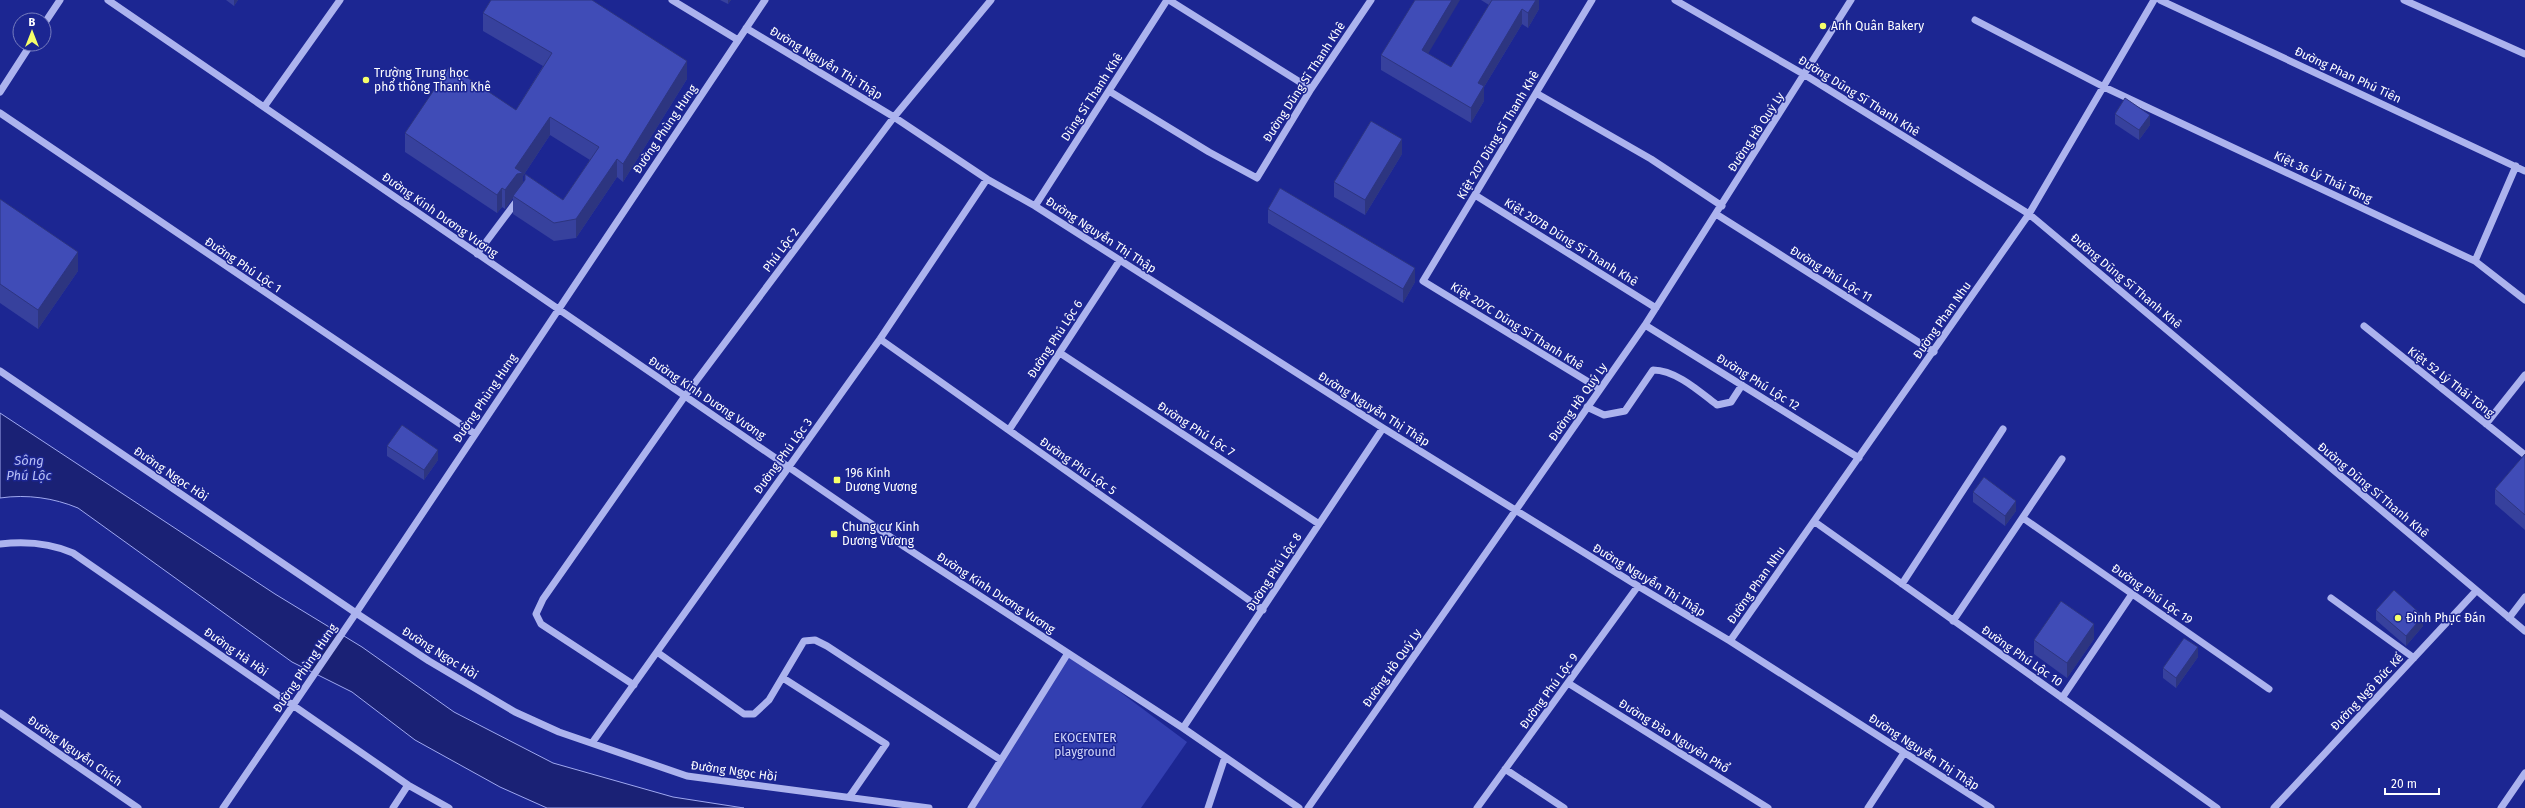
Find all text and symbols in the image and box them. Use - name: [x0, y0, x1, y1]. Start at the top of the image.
- north arrow: [12, 12, 52, 52]
- text: B: [29, 16, 36, 29]
- street label: Đường Dũng Sĩ Thanh Khê: [1260, 19, 1348, 145]
- place label: Anh Quân Bakery: [1831, 19, 1924, 33]
- marker: Anh Quân Bakery: [1818, 21, 1828, 31]
- street label: Đường Nguyễn Thị Thập: [767, 23, 885, 102]
- street label: Đường Phan Phú Tiên: [2292, 44, 2404, 106]
- street label: Dũng Sĩ Thanh Khê: [1058, 50, 1126, 144]
- street label: Đường Dũng Sĩ Thanh Khê: [1796, 53, 1922, 139]
- place label: Trường Trung học phổ thông Thanh Khê: [374, 66, 491, 94]
- street label: Kiệt 207 Dũng Sĩ Thanh Khê: [1454, 68, 1542, 202]
- marker: Trường Trung học phổ thông Thanh Khê: [361, 75, 371, 85]
- street label: Đường Phùng Hưng: [630, 81, 700, 176]
- street label: Đường Hồ Quý Ly: [1724, 89, 1787, 174]
- street label: Kiệt 36 Lý Thái Tông: [2272, 148, 2375, 206]
- street label: Đường Kinh Dương Vương: [379, 170, 501, 261]
- street label: Đường Nguyễn Thị Thập: [1043, 193, 1159, 276]
- street label: Kiệt 207B Dũng Sĩ Thanh Khê: [1502, 195, 1640, 289]
- street label: Phú Lộc 2: [760, 225, 802, 275]
- street label: Đường Dũng Sĩ Thanh Khê: [2068, 231, 2184, 331]
- street label: Đường Phú Lộc 1: [202, 234, 284, 296]
- street label: Đường Phú Lộc 11: [1787, 243, 1875, 305]
- street label: Kiệt 207C Dũng Sĩ Thanh Khê: [1448, 279, 1586, 373]
- street label: Đường Phan Nhu: [1910, 279, 1974, 361]
- street label: Đường Phú Lộc 6: [1025, 297, 1085, 381]
- street label: Kiệt 52 Lý Thái Tông: [2405, 344, 2498, 421]
- street label: Đường Phùng Hưng: [450, 350, 520, 445]
- street label: Đường Phú Lộc 12: [1714, 351, 1802, 413]
- street label: Đường Kinh Dương Vương: [646, 354, 769, 443]
- street label: Đường Hồ Quý Ly: [1545, 360, 1610, 444]
- street label: Đường Nguyễn Thị Thập: [1316, 368, 1433, 449]
- street label: Đường Phú Lộc 7: [1155, 399, 1237, 459]
- street label: Đường Phú Lộc 3: [751, 415, 815, 497]
- street label: Đường Phú Lộc 5: [1037, 434, 1119, 498]
- street label: Đường Dũng Sĩ Thanh Khê: [2315, 440, 2431, 540]
- street label: Đường Ngọc Hồi: [131, 443, 212, 504]
- water label: Sông Phú Lộc: [6, 453, 53, 483]
- place label: 196 Kinh Dương Vương: [845, 466, 918, 494]
- marker: 196 Kinh Dương Vương: [832, 475, 842, 485]
- place label: Chung cư Kinh Dương Vương: [842, 520, 920, 548]
- marker: Chung cư Kinh Dương Vương: [829, 529, 839, 539]
- street label: Đường Phú Lộc 8: [1243, 530, 1305, 614]
- street label: Đường Nguyễn Thị Thập: [1590, 540, 1708, 619]
- street label: Đường Phan Nhu: [1724, 544, 1788, 626]
- street label: Đường Kinh Dương Vương: [934, 549, 1058, 637]
- street label: Đường Phú Lộc 19: [2109, 561, 2195, 627]
- place label: Đình Phục Đán: [2406, 611, 2485, 625]
- marker: Đình Phục Đán: [2393, 613, 2403, 623]
- street label: Đường Phùng Hưng: [270, 620, 340, 715]
- street label: Đường Ngọc Hồi: [399, 623, 481, 682]
- street label: Đường Phú Lộc 10: [1979, 623, 2066, 689]
- street label: Đường Hà Hồi: [201, 624, 271, 679]
- street label: Đường Hồ Quý Ly: [1359, 626, 1424, 710]
- street label: Đường Phú Lộc 9: [1517, 650, 1581, 732]
- street label: Đường Ngô Đức Kế: [2327, 650, 2407, 733]
- street label: Đường Đào Nguyên Phổ: [1616, 695, 1733, 776]
- street label: Đường Nguyễn Thị Thập: [1866, 710, 1982, 793]
- street label: Đường Nguyễn Chích: [25, 712, 126, 789]
- park label: EKOCENTER playground: [1054, 731, 1116, 759]
- street label: Đường Ngọc Hồi: [690, 757, 778, 784]
- scale bar: [2385, 770, 2439, 796]
- text: 20 m: [2391, 777, 2417, 791]

